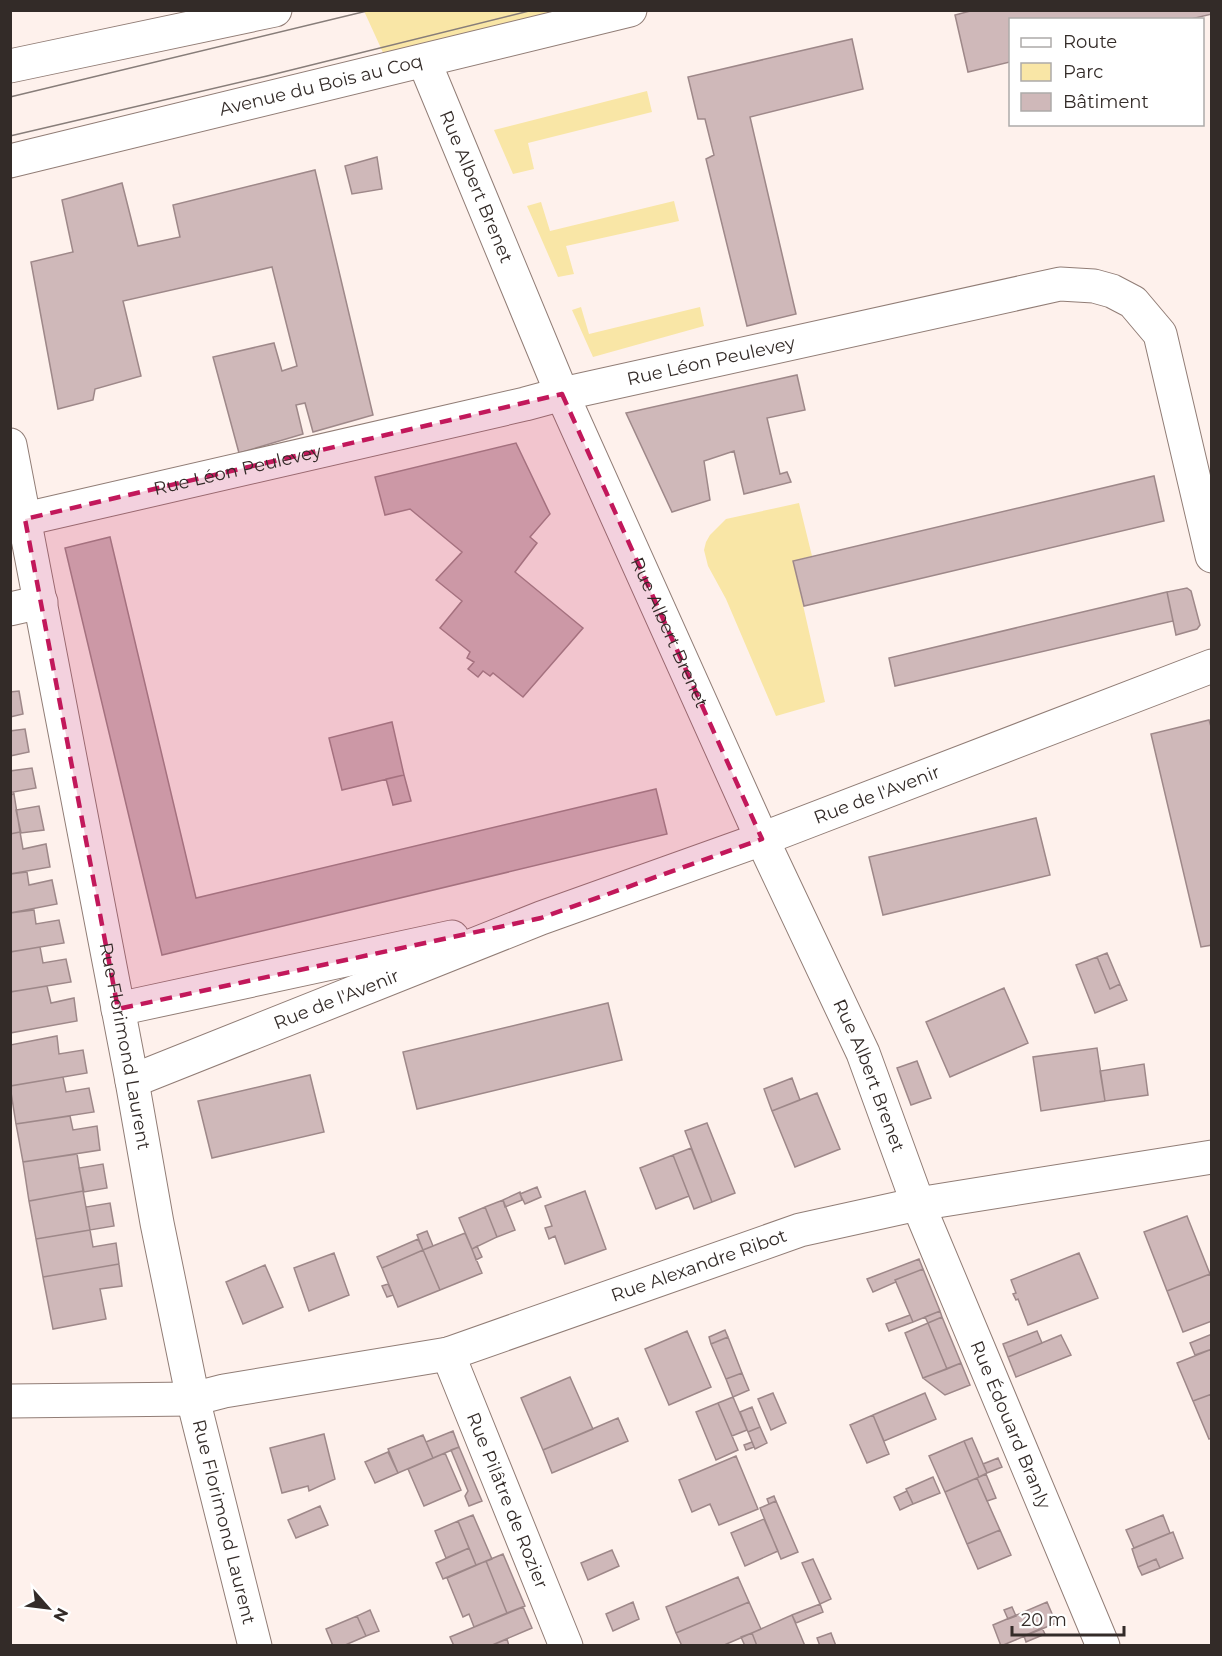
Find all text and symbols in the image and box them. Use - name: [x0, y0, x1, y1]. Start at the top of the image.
- legend: [1009, 18, 1204, 126]
- text: Route: [1063, 31, 1117, 53]
- street label: Avenue du Bois au Coq: [217, 50, 425, 121]
- text: Parc: [1063, 61, 1103, 83]
- text: Bâtiment: [1063, 91, 1149, 113]
- street label: Rue Albert Brenet: [435, 107, 517, 266]
- street label: Rue Léon Peulevey: [625, 332, 797, 390]
- street label: Rue Léon Peulevey: [151, 440, 324, 500]
- street label: Rue Albert Brenet: [626, 554, 713, 711]
- street label: Rue de l'Avenir: [811, 761, 943, 829]
- street label: Rue Florimond Laurent: [95, 941, 155, 1151]
- street label: Rue de l'Avenir: [270, 965, 402, 1034]
- street label: Rue Albert Brenet: [828, 995, 909, 1155]
- street label: Rue Alexandre Ribot: [608, 1225, 790, 1307]
- street label: Rue Édouard Branly: [965, 1337, 1055, 1512]
- street label: Rue Pilâtre de Rozier: [462, 1409, 553, 1592]
- street label: Rue Florimond Laurent: [188, 1417, 260, 1626]
- north arrow: [18, 1578, 78, 1638]
- scale bar: [1012, 1599, 1124, 1637]
- text: N: [49, 1605, 72, 1625]
- text: 20 m: [1021, 1609, 1067, 1631]

